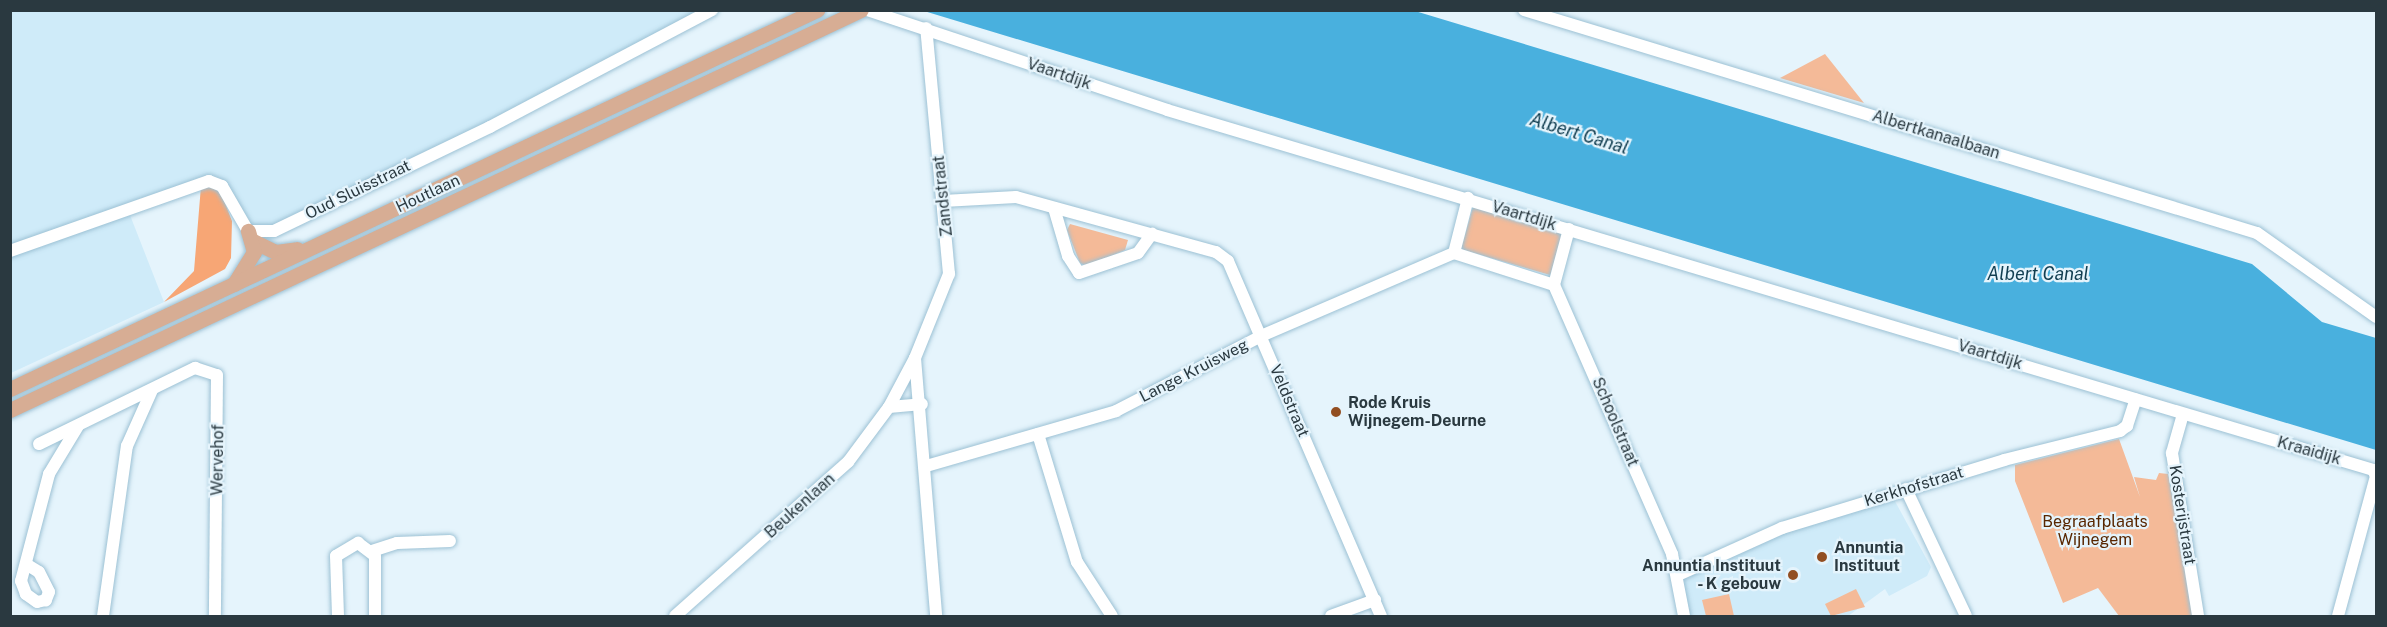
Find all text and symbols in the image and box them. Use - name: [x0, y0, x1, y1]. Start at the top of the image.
- street label: Vaartdijk: [1024, 54, 1094, 94]
- street label: Albertkanaalbaan: [1870, 106, 2002, 164]
- water label: Albert Canal: [1527, 109, 1631, 159]
- street label: Zandstraat: [929, 154, 957, 238]
- street label: Oud Sluisstraat: [302, 156, 414, 224]
- street label: Houtlaan: [393, 171, 463, 217]
- street label: Vaartdijk: [1489, 197, 1559, 235]
- water label: Albert Canal: [1987, 263, 2089, 285]
- street label: Lange Kruisweg: [1136, 335, 1252, 407]
- street label: Vaartdijk: [1955, 336, 2025, 374]
- street label: Veldstraat: [1265, 362, 1313, 440]
- street label: Schoolstraat: [1588, 375, 1642, 469]
- place label: Rode Kruis Wijnegem-Deurne: [1348, 393, 1486, 431]
- marker: Rode Kruis Wijnegem-Deurne: [1329, 405, 1343, 419]
- street label: Wervehof: [208, 424, 228, 496]
- street label: Kraaidijk: [2275, 433, 2343, 469]
- street label: Kerkhofstraat: [1862, 463, 1966, 511]
- street label: Kosterijstraat: [2165, 464, 2199, 566]
- street label: Beukenlaan: [761, 469, 839, 543]
- park label: Begraafplaats Wijnegem: [2042, 512, 2148, 550]
- place label: Annuntia Instituut: [1834, 538, 1903, 576]
- marker: Annuntia Instituut: [1815, 550, 1829, 564]
- place label: Annuntia Instituut - K gebouw: [1642, 556, 1781, 594]
- marker: Annuntia Instituut - K gebouw: [1786, 568, 1800, 582]

